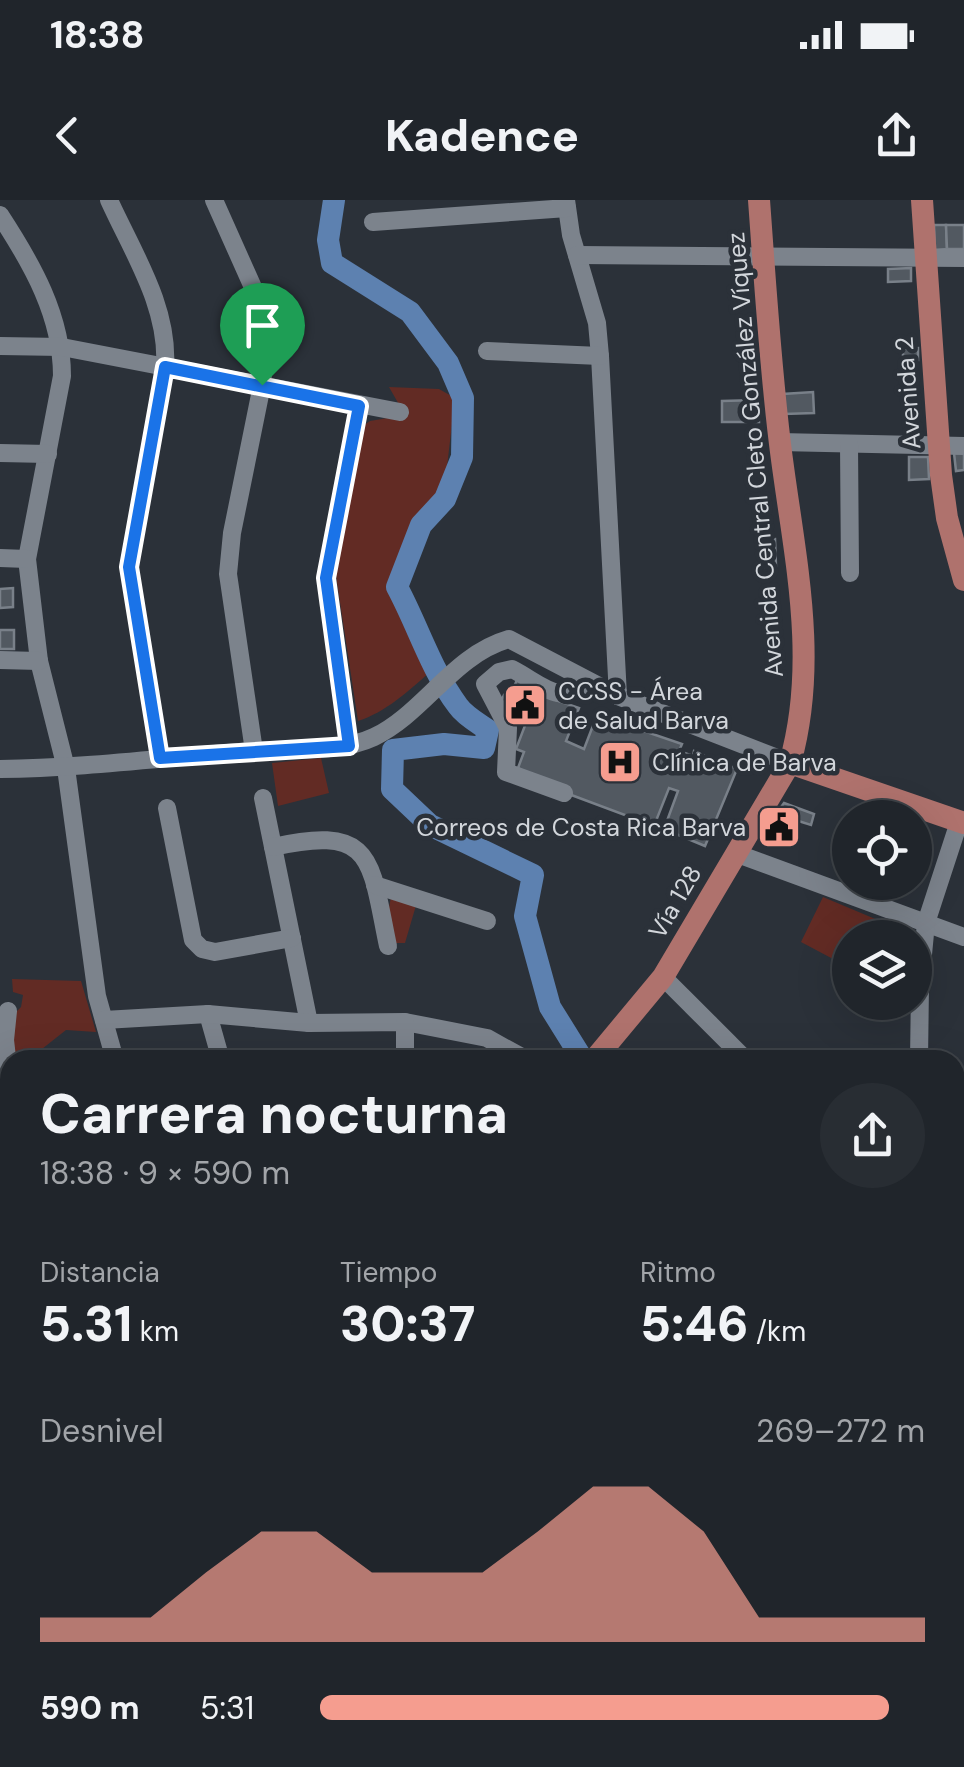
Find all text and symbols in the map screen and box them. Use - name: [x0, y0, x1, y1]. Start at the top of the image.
- text: 18:38: [50, 10, 145, 60]
- text: Kadence: [385, 106, 579, 165]
- icon: back: [40, 108, 95, 163]
- icon: share: [869, 108, 924, 163]
- street label: Avenida Central Cleto González Víquez: [719, 231, 791, 679]
- pin: [220, 283, 305, 386]
- icon: arrive: [235, 298, 290, 353]
- street label: Avenida 2: [888, 336, 928, 450]
- place label: CCSS - Área de Salud Barva: [558, 675, 729, 737]
- public building icon: CCSS - Área de Salud Barva: [502, 682, 548, 728]
- hospital icon: Clínica de Barva: [597, 739, 643, 785]
- place label: Clínica de Barva: [652, 746, 837, 779]
- map controls: [832, 800, 932, 1020]
- button: locate: [832, 800, 932, 900]
- public building icon: Correos de Costa Rica Barva: [756, 804, 802, 850]
- place label: Correos de Costa Rica Barva: [416, 811, 746, 844]
- street label: Vía 128: [641, 859, 709, 945]
- button: layers: [832, 920, 932, 1020]
- text: Carrera nocturna: [40, 1078, 508, 1150]
- button: share: [820, 1083, 925, 1188]
- text: 18:38 · 9 × 590 m: [40, 1152, 290, 1194]
- text: Distancia: [40, 1254, 160, 1291]
- text: Tiempo: [340, 1254, 437, 1291]
- text: Ritmo: [640, 1254, 716, 1291]
- text: 5.31: [40, 1291, 132, 1357]
- text: 30:37: [340, 1291, 475, 1357]
- text: 5:46: [640, 1291, 749, 1357]
- text: km: [132, 1313, 179, 1350]
- text: /km: [749, 1313, 806, 1350]
- text: Desnivel: [40, 1410, 164, 1452]
- text: 269–272 m: [756, 1410, 925, 1452]
- text: 590 m: [40, 1687, 140, 1729]
- text: 5:31: [200, 1687, 254, 1729]

